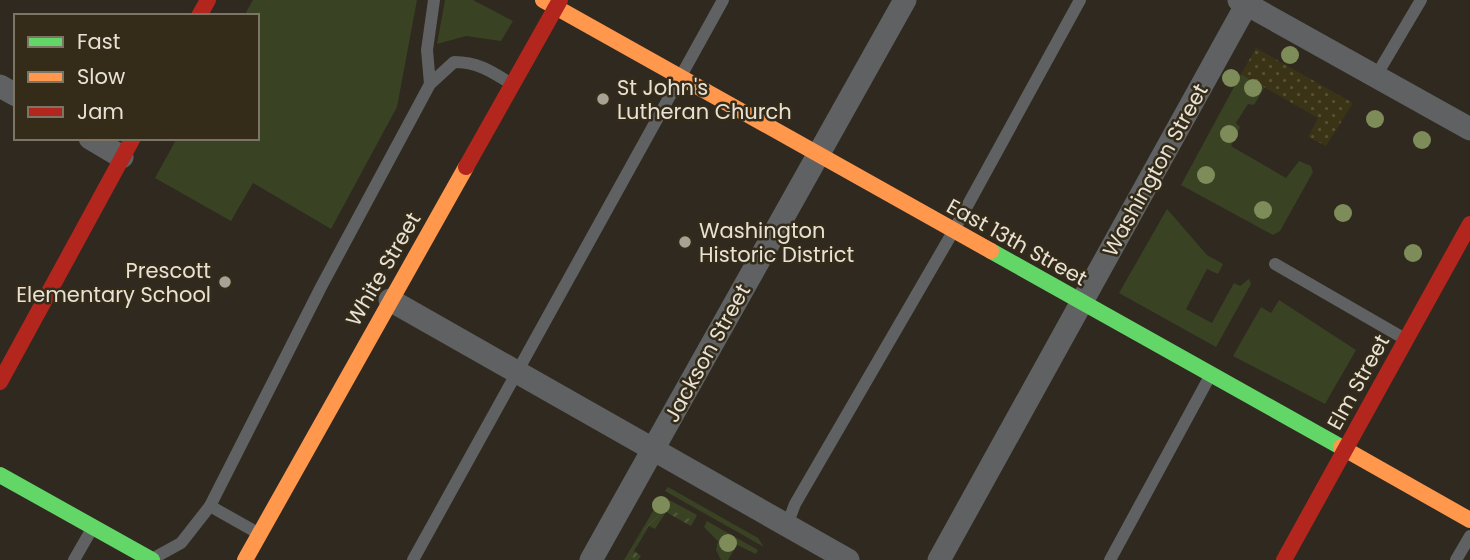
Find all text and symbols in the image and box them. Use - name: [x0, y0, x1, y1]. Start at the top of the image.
- legend: [14, 14, 259, 140]
- text: Fast: [77, 27, 120, 56]
- text: Slow: [77, 62, 125, 91]
- place label: St John's Lutheran Church: [617, 73, 792, 126]
- street label: Washington Street: [1095, 78, 1215, 262]
- marker: St John's Lutheran Church: [595, 91, 611, 107]
- text: Jam: [77, 97, 124, 126]
- street label: East 13th Street: [942, 191, 1092, 293]
- street label: White Street: [339, 207, 427, 331]
- place label: Washington Historic District: [699, 216, 854, 269]
- marker: Washington Historic District: [677, 234, 693, 250]
- place label: Prescott Elementary School: [16, 256, 211, 309]
- marker: Prescott Elementary School: [217, 274, 233, 290]
- street label: Jackson Street: [657, 279, 757, 427]
- street label: Elm Street: [1320, 329, 1396, 435]

